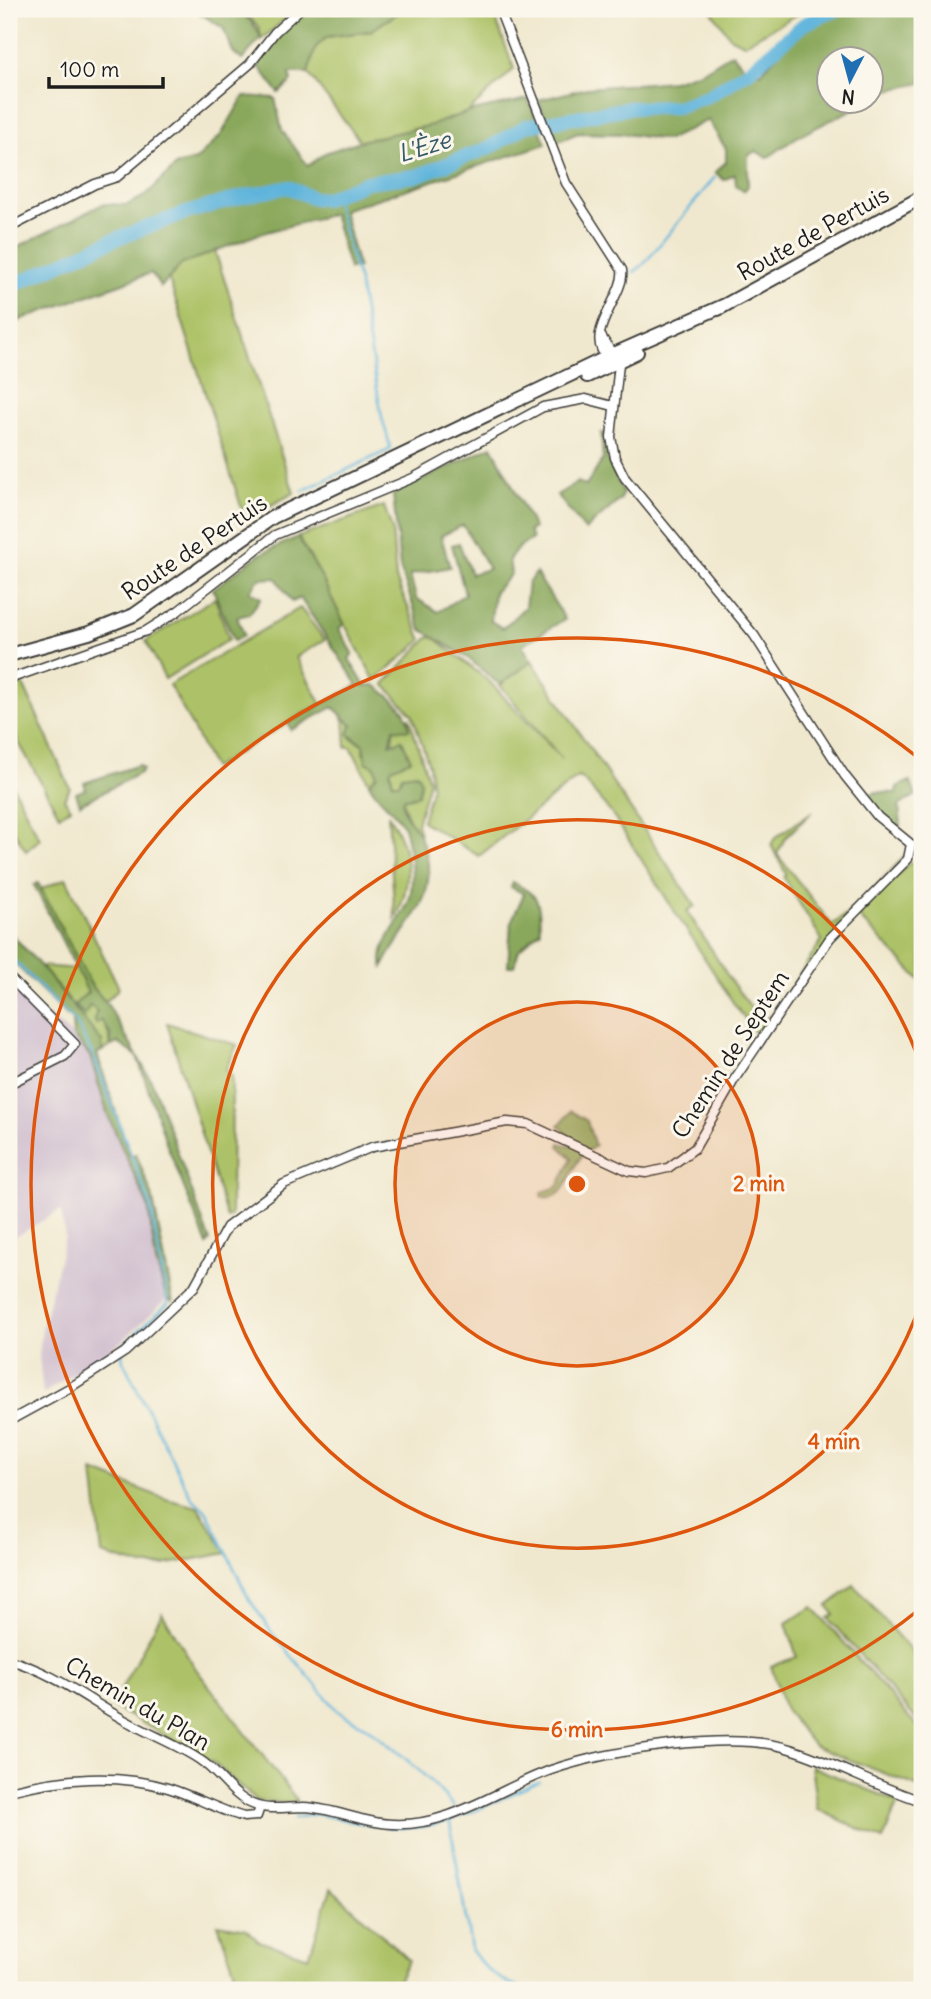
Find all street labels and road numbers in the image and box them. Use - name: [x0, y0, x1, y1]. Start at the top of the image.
- street label: Route de Pertuis: [732, 179, 894, 287]
- street label: Route de Pertuis: [116, 488, 272, 606]
- street label: Chemin de Septem: [665, 965, 795, 1143]
- street label: Chemin du Plan: [60, 1650, 216, 1756]

